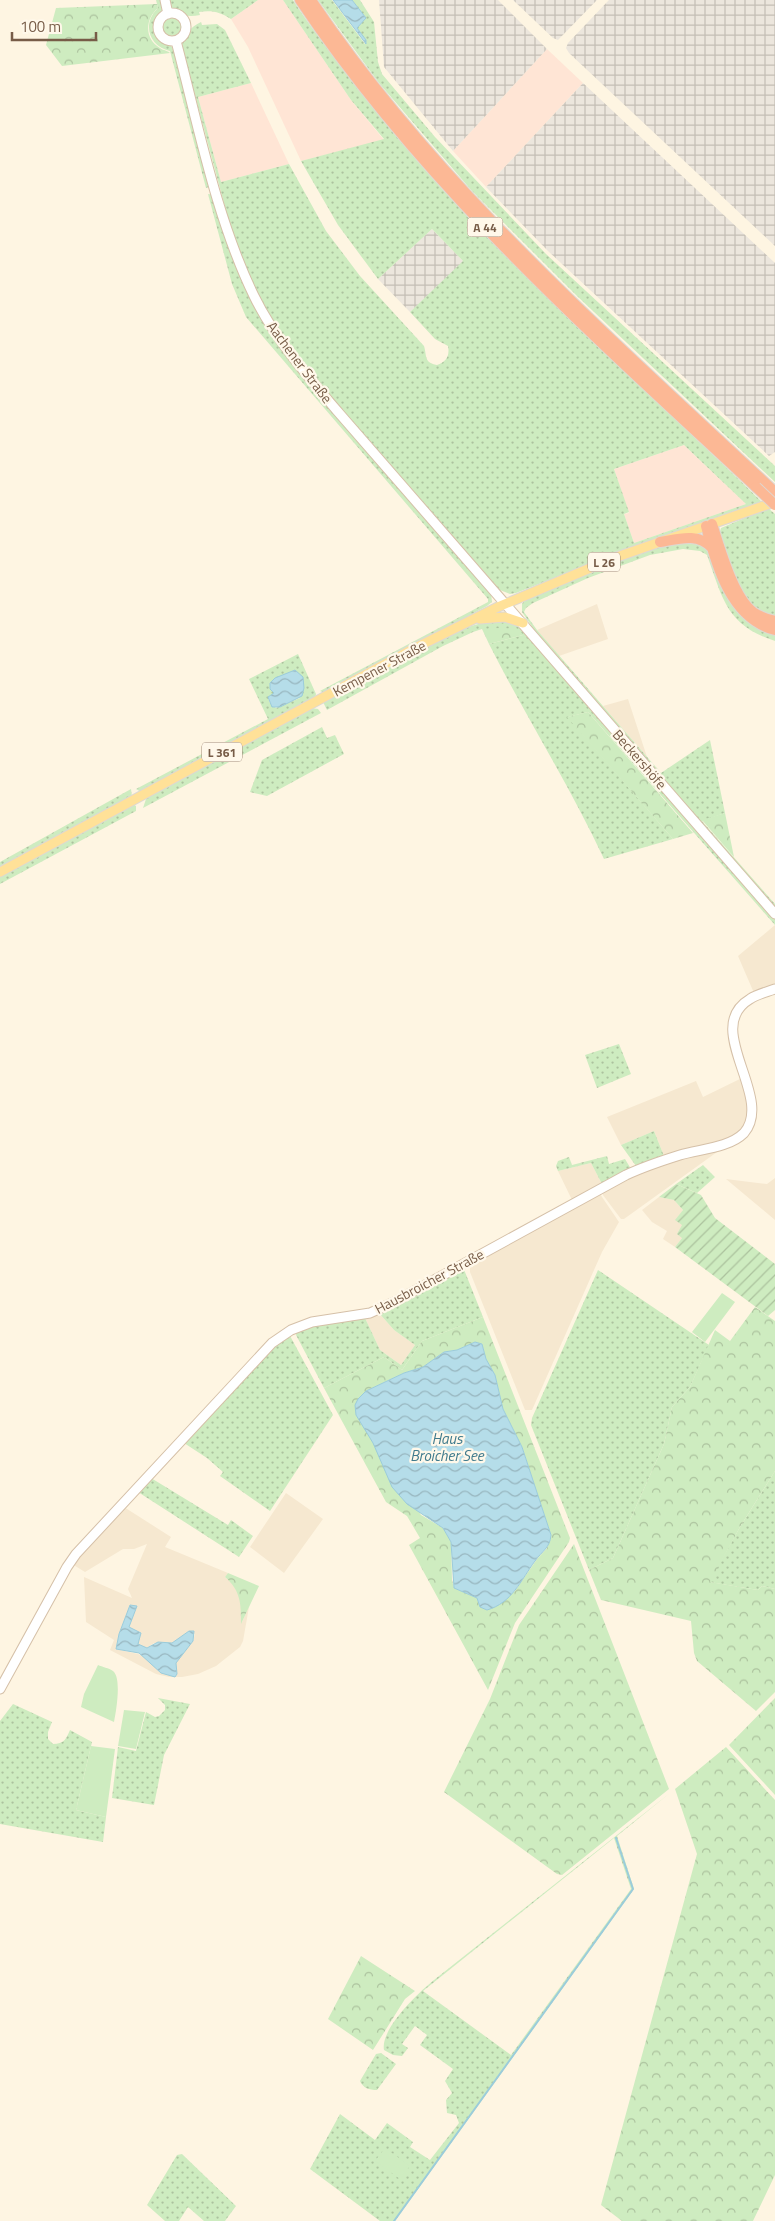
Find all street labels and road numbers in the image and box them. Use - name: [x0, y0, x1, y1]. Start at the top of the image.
- road number: A 44: [468, 218, 502, 236]
- street label: Aachener Straße: [262, 317, 338, 407]
- road number: L 26: [588, 552, 620, 572]
- street label: Kempener Straße: [329, 635, 429, 701]
- street label: Beckershöfe: [608, 724, 672, 794]
- road number: L 361: [202, 742, 242, 762]
- street label: Hausbroicher Straße: [371, 1243, 487, 1319]

